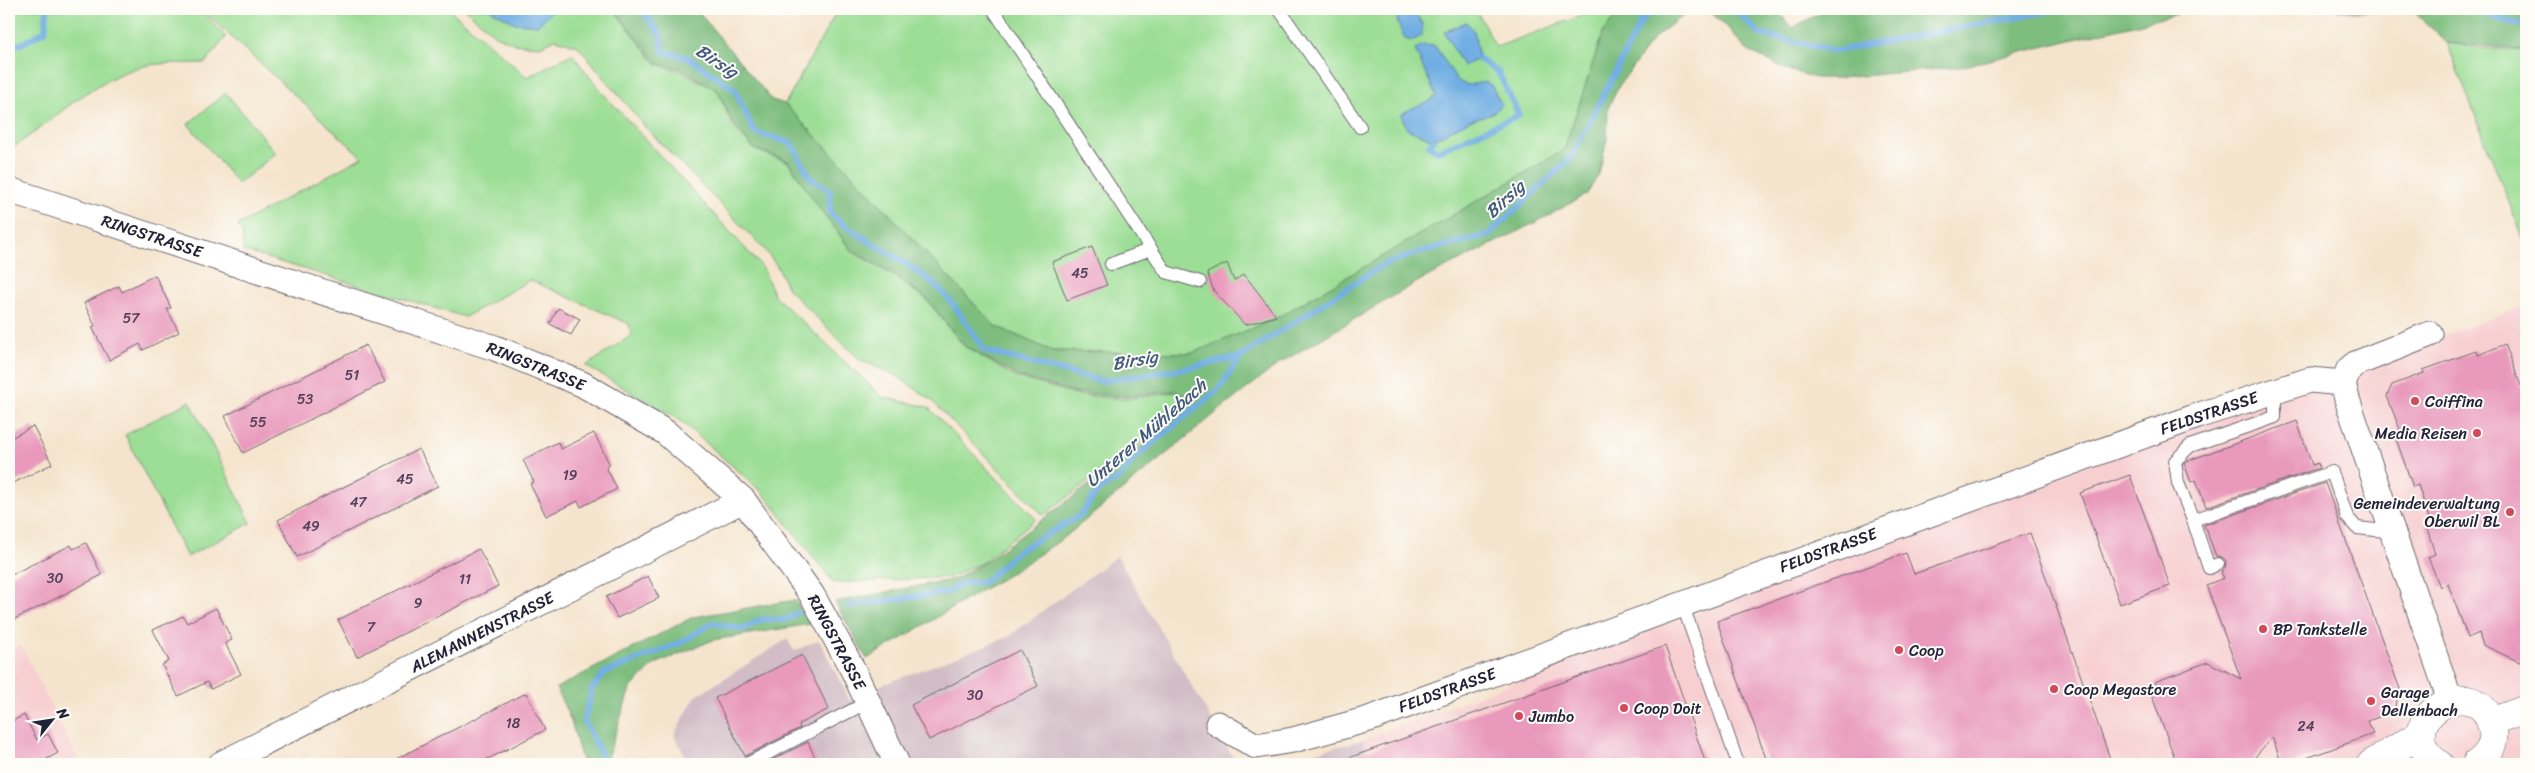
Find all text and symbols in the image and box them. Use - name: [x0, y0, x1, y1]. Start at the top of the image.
- water label: Birsig: [689, 35, 747, 88]
- water label: Birsig: [1477, 170, 1534, 226]
- street label: RINGSTRASSE: [98, 206, 207, 266]
- house number: 45: [1071, 261, 1089, 286]
- house number: 57: [123, 306, 140, 331]
- street label: RINGSTRASSE: [482, 333, 591, 399]
- water label: Birsig: [1110, 340, 1162, 380]
- house number: 51: [345, 363, 359, 388]
- water label: Unterer Mühlebach: [1078, 370, 1215, 495]
- street label: FELDSTRASSE: [2156, 382, 2263, 443]
- house number: 53: [297, 387, 313, 412]
- place label: Coiffina: [2425, 387, 2483, 416]
- marker: Coiffina: [2409, 395, 2421, 407]
- house number: 55: [249, 410, 267, 435]
- place label: Media Reisen: [2375, 419, 2467, 448]
- marker: Media Reisen: [2471, 427, 2483, 439]
- house number: 19: [563, 463, 578, 488]
- house number: 45: [396, 467, 414, 492]
- place label: Gemeindeverwaltung Oberwil BL: [2353, 489, 2501, 536]
- house number: 47: [350, 490, 367, 515]
- marker: Gemeindeverwaltung Oberwil BL: [2504, 506, 2516, 518]
- house number: 49: [302, 514, 320, 539]
- street label: FELDSTRASSE: [1775, 519, 1882, 581]
- house number: 30: [47, 566, 63, 591]
- house number: 11: [459, 567, 471, 592]
- street label: ALEMANNENSTRASSE: [404, 583, 560, 681]
- street label: RINGSTRASSE: [800, 589, 875, 696]
- house number: 9: [414, 591, 423, 616]
- house number: 7: [367, 615, 376, 640]
- place label: BP Tankstelle: [2273, 615, 2367, 644]
- marker: BP Tankstelle: [2257, 623, 2269, 635]
- place label: Coop: [1909, 636, 1944, 665]
- marker: Coop: [1893, 644, 1905, 656]
- street label: FELDSTRASSE: [1394, 659, 1501, 721]
- place label: Coop Megastore: [2064, 675, 2177, 704]
- place label: Garage Dellenbach: [2381, 678, 2458, 725]
- house number: 30: [967, 683, 983, 708]
- marker: Coop Megastore: [2048, 683, 2060, 695]
- place label: Coop Doit: [1634, 694, 1702, 723]
- marker: Garage Dellenbach: [2365, 695, 2377, 707]
- north arrow: [28, 696, 78, 746]
- text: N: [49, 702, 76, 724]
- place label: Jumbo: [1528, 702, 1574, 731]
- marker: Coop Doit: [1618, 702, 1630, 714]
- marker: Jumbo: [1513, 710, 1525, 722]
- house number: 18: [506, 711, 521, 736]
- house number: 24: [2298, 714, 2315, 739]

